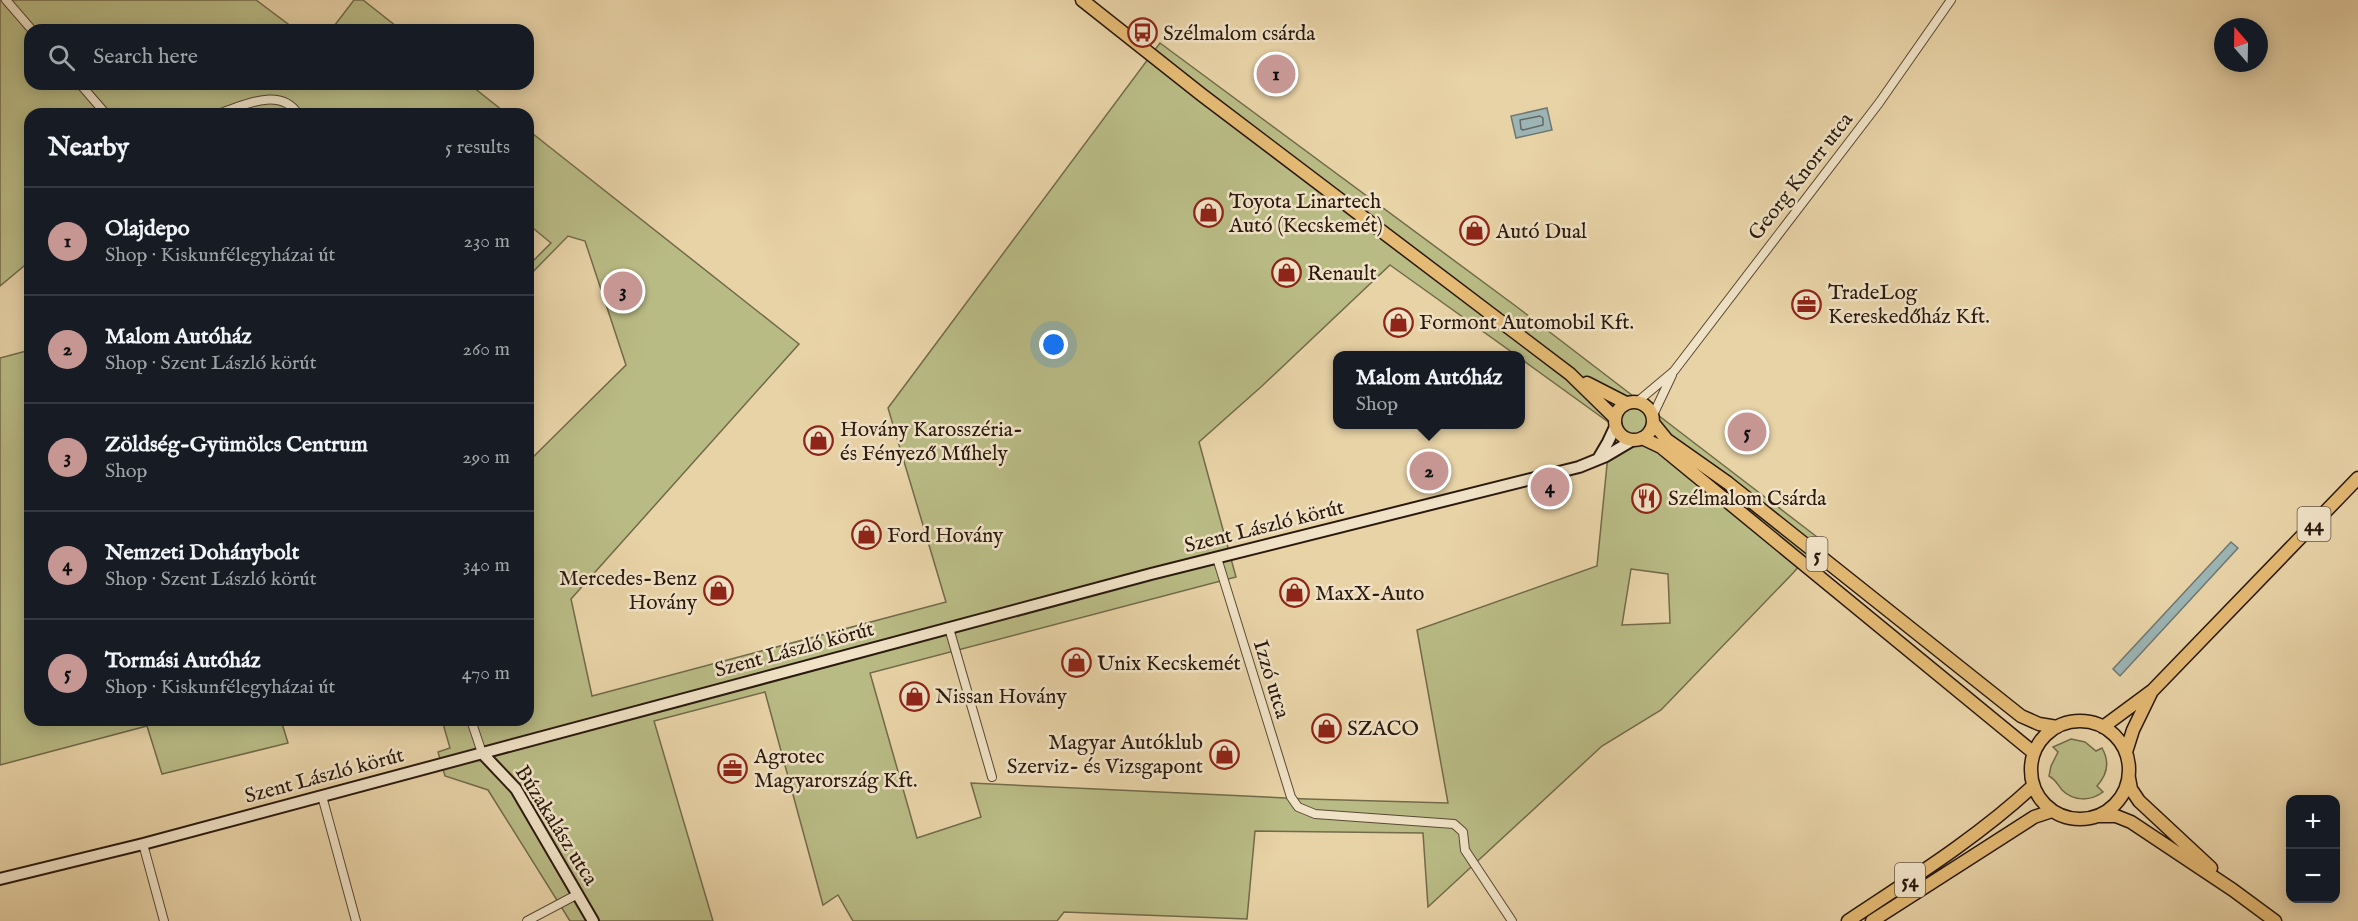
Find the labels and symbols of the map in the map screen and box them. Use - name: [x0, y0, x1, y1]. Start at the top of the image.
- bus stop icon: Szélmalom csárda: [1126, 17, 1158, 49]
- north arrow: [2214, 18, 2268, 72]
- place label: Szélmalom csárda: [1163, 21, 1316, 48]
- pin: 1: [1256, 52, 1296, 97]
- street label: Georg Knorr utca: [1743, 107, 1860, 246]
- place label: Toyota Linartech Autó (Kecskemét): [1228, 189, 1383, 240]
- shop icon: Toyota Linartech Autó (Kecskemét): [1192, 197, 1224, 229]
- shop icon: Autó Dual: [1459, 215, 1491, 247]
- place label: Autó Dual: [1495, 219, 1587, 246]
- shop icon: Renault: [1270, 257, 1302, 289]
- place label: Renault: [1307, 261, 1377, 288]
- pin: 3: [604, 268, 642, 314]
- place label: TradeLog Kereskedőház Kft.: [1828, 280, 1990, 331]
- office icon: TradeLog Kereskedőház Kft.: [1791, 288, 1823, 320]
- shop icon: Formont Automobil Kft.: [1382, 306, 1414, 338]
- place label: Formont Automobil Kft.: [1419, 310, 1634, 337]
- your location: [1039, 330, 1068, 359]
- pin: 5: [1728, 410, 1766, 454]
- place label: Hovány Karosszéria- és Fényező Műhely: [840, 417, 1023, 468]
- shop icon: Hovány Karosszéria- és Fényező Műhely: [803, 425, 835, 457]
- pin: 2: [1410, 448, 1448, 494]
- pin: 4: [1530, 464, 1570, 510]
- restaurant icon: Szélmalom Csárda: [1631, 482, 1663, 514]
- place label: Szélmalom Csárda: [1668, 486, 1827, 513]
- street label: Szent László körút: [1182, 495, 1347, 560]
- road number: 44: [2298, 507, 2330, 541]
- shop icon: Ford Hovány: [850, 519, 882, 551]
- place label: Ford Hovány: [887, 523, 1004, 550]
- road number: 5: [1806, 537, 1828, 571]
- place label: Mercedes-Benz Hovány: [559, 566, 698, 617]
- shop icon: Mercedes-Benz Hovány: [702, 574, 734, 606]
- shop icon: MaxX-Auto: [1278, 577, 1310, 609]
- place label: MaxX-Auto: [1315, 581, 1424, 608]
- street label: Szent László körút: [712, 616, 877, 685]
- street label: Izzó utca: [1246, 637, 1296, 723]
- shop icon: Unix Kecskemét: [1060, 647, 1092, 679]
- place label: Unix Kecskemét: [1097, 651, 1241, 678]
- shop icon: Nissan Hovány: [898, 680, 930, 712]
- place label: Nissan Hovány: [935, 684, 1067, 711]
- shop icon: SZACO: [1310, 712, 1342, 744]
- place label: SZACO: [1347, 716, 1419, 743]
- place label: Magyar Autóklub Szerviz- és Vizsgapont: [1007, 730, 1203, 781]
- shop icon: Magyar Autóklub Szerviz- és Vizsgapont: [1208, 738, 1240, 770]
- street label: Szent László körút: [242, 742, 407, 811]
- place label: Agrotec Magyarország Kft.: [753, 744, 917, 795]
- office icon: Agrotec Magyarország Kft.: [717, 752, 749, 784]
- street label: Búzakalász utca: [508, 761, 604, 892]
- road number: 54: [1895, 863, 1925, 897]

